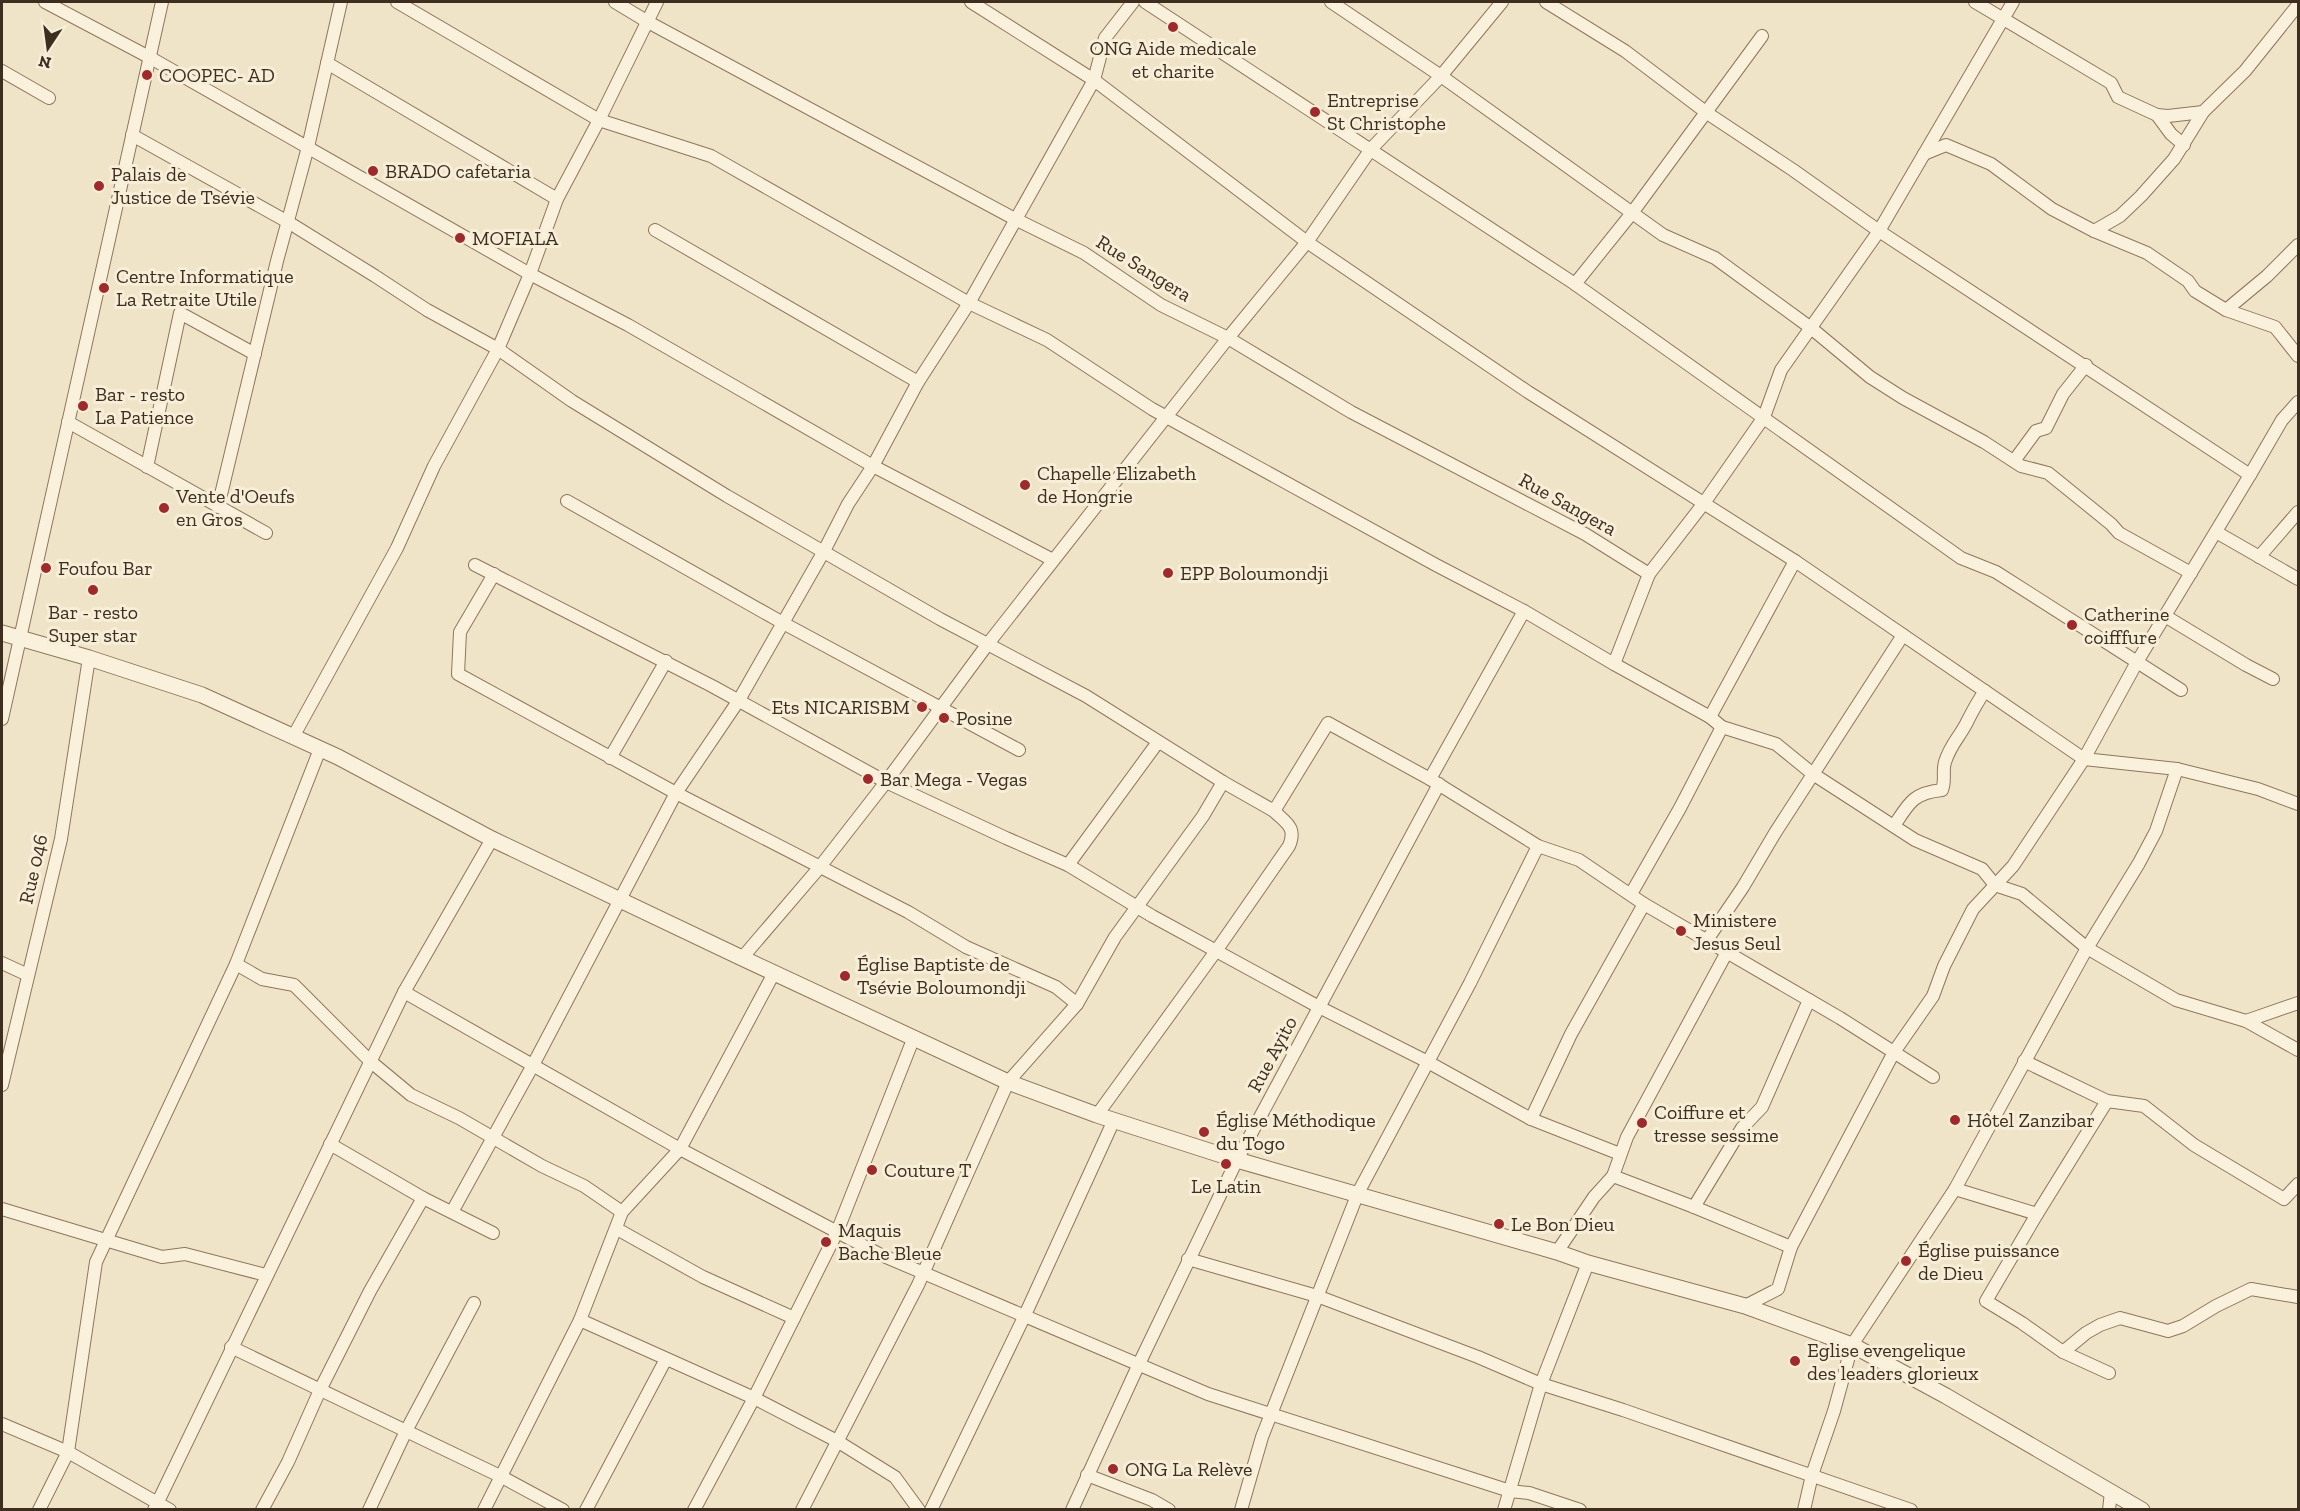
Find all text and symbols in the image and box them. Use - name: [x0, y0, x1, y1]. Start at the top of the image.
- north arrow: [18, 18, 78, 78]
- marker: ONG Aide medicale et charite: [1166, 20, 1180, 34]
- place label: ONG Aide medicale et charite: [1090, 36, 1256, 83]
- text: N: [37, 52, 53, 73]
- place label: COOPEC- AD: [159, 63, 275, 87]
- marker: COOPEC- AD: [140, 68, 154, 82]
- place label: Entreprise St Christophe: [1327, 88, 1446, 135]
- marker: Entreprise St Christophe: [1308, 105, 1322, 119]
- place label: BRADO cafetaria: [385, 159, 531, 183]
- place label: Palais de Justice de Tsévie: [111, 162, 255, 209]
- marker: BRADO cafetaria: [366, 164, 380, 178]
- marker: Palais de Justice de Tsévie: [92, 179, 106, 193]
- place label: MOFIALA: [472, 226, 559, 250]
- street label: Rue Sangera: [1092, 229, 1196, 307]
- marker: MOFIALA: [453, 231, 467, 245]
- place label: Centre Informatique La Retraite Utile: [116, 264, 294, 311]
- marker: Centre Informatique La Retraite Utile: [97, 281, 111, 295]
- place label: Bar - resto La Patience: [95, 382, 194, 429]
- marker: Bar - resto La Patience: [76, 399, 90, 413]
- place label: Chapelle Elizabeth de Hongrie: [1037, 461, 1197, 508]
- street label: Rue Sangera: [1515, 467, 1621, 541]
- marker: Chapelle Elizabeth de Hongrie: [1018, 478, 1032, 492]
- place label: Vente d'Oeufs en Gros: [175, 484, 295, 531]
- marker: Vente d'Oeufs en Gros: [157, 501, 171, 515]
- place label: Foufou Bar: [58, 556, 153, 580]
- marker: Foufou Bar: [39, 561, 53, 575]
- place label: EPP Boloumondji: [1180, 561, 1329, 585]
- marker: EPP Boloumondji: [1161, 566, 1175, 580]
- marker: Bar - resto Super star: [86, 583, 100, 597]
- place label: Bar - resto Super star: [48, 600, 138, 647]
- place label: Catherine coifffure: [2084, 602, 2169, 649]
- marker: Catherine coifffure: [2065, 618, 2079, 632]
- place label: Ets NICARISBM: [772, 695, 910, 719]
- marker: Ets NICARISBM: [915, 700, 929, 714]
- place label: Posine: [956, 706, 1013, 730]
- marker: Posine: [937, 711, 951, 725]
- place label: Bar Mega - Vegas: [880, 767, 1027, 791]
- marker: Bar Mega - Vegas: [861, 772, 875, 786]
- street label: Rue 046: [13, 832, 53, 906]
- place label: Ministere Jesus Seul: [1693, 908, 1781, 955]
- marker: Ministere Jesus Seul: [1674, 924, 1688, 938]
- place label: Église Baptiste de Tsévie Boloumondji: [857, 952, 1026, 999]
- marker: Église Baptiste de Tsévie Boloumondji: [838, 969, 852, 983]
- street label: Rue Ayito: [1242, 1012, 1302, 1096]
- place label: Coiffure et tresse sessime: [1654, 1100, 1779, 1147]
- place label: Église Méthodique du Togo: [1216, 1108, 1376, 1155]
- place label: Hôtel Zanzibar: [1967, 1108, 2095, 1132]
- marker: Hôtel Zanzibar: [1948, 1113, 1962, 1127]
- marker: Coiffure et tresse sessime: [1635, 1116, 1649, 1130]
- marker: Église Méthodique du Togo: [1197, 1125, 1211, 1139]
- marker: Le Latin: [1219, 1157, 1233, 1171]
- place label: Couture T: [884, 1158, 971, 1182]
- marker: Couture T: [865, 1163, 879, 1177]
- place label: Le Latin: [1191, 1174, 1261, 1198]
- place label: Le Bon Dieu: [1511, 1212, 1615, 1236]
- marker: Le Bon Dieu: [1492, 1217, 1506, 1231]
- place label: Maquis Bache Bleue: [838, 1218, 941, 1265]
- marker: Maquis Bache Bleue: [819, 1235, 833, 1249]
- place label: Église puissance de Dieu: [1918, 1238, 2059, 1285]
- marker: Église puissance de Dieu: [1899, 1254, 1913, 1268]
- place label: Eglise evengelique des leaders glorieux: [1807, 1338, 1979, 1385]
- marker: Eglise evengelique des leaders glorieux: [1788, 1354, 1802, 1368]
- place label: ONG La Relève: [1125, 1457, 1252, 1481]
- marker: ONG La Relève: [1106, 1462, 1120, 1476]

